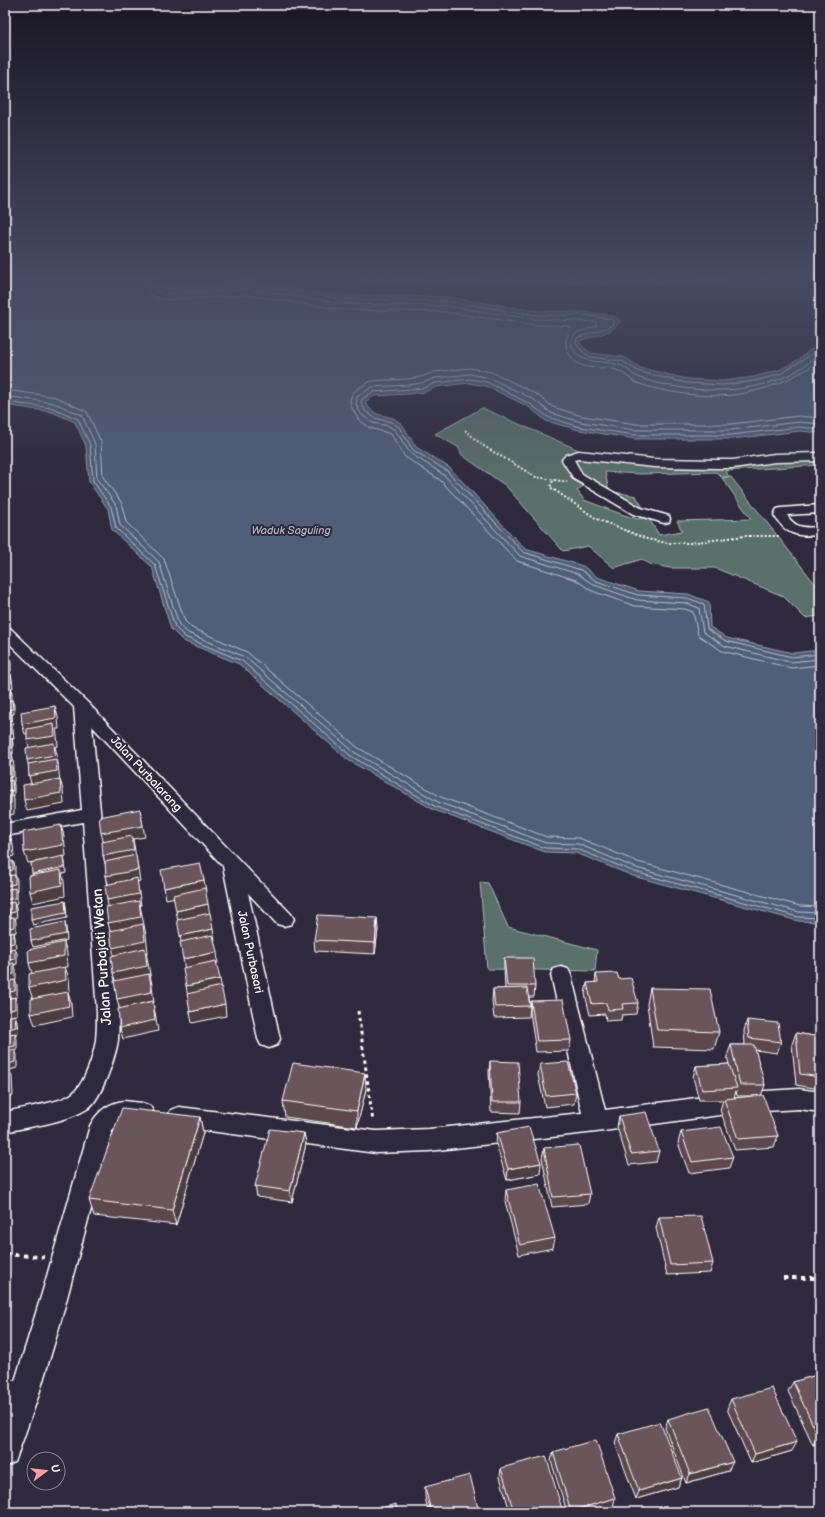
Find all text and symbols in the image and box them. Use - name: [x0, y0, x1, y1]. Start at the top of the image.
- water label: Waduk Saguling: [251, 524, 331, 537]
- street label: Jalan Purbalarang: [107, 733, 185, 815]
- street label: Jalan Purbajati Wetan: [89, 888, 115, 1026]
- street label: Jalan Purbasari: [234, 909, 266, 995]
- north arrow: [26, 1451, 66, 1491]
- text: U: [48, 1463, 63, 1474]

